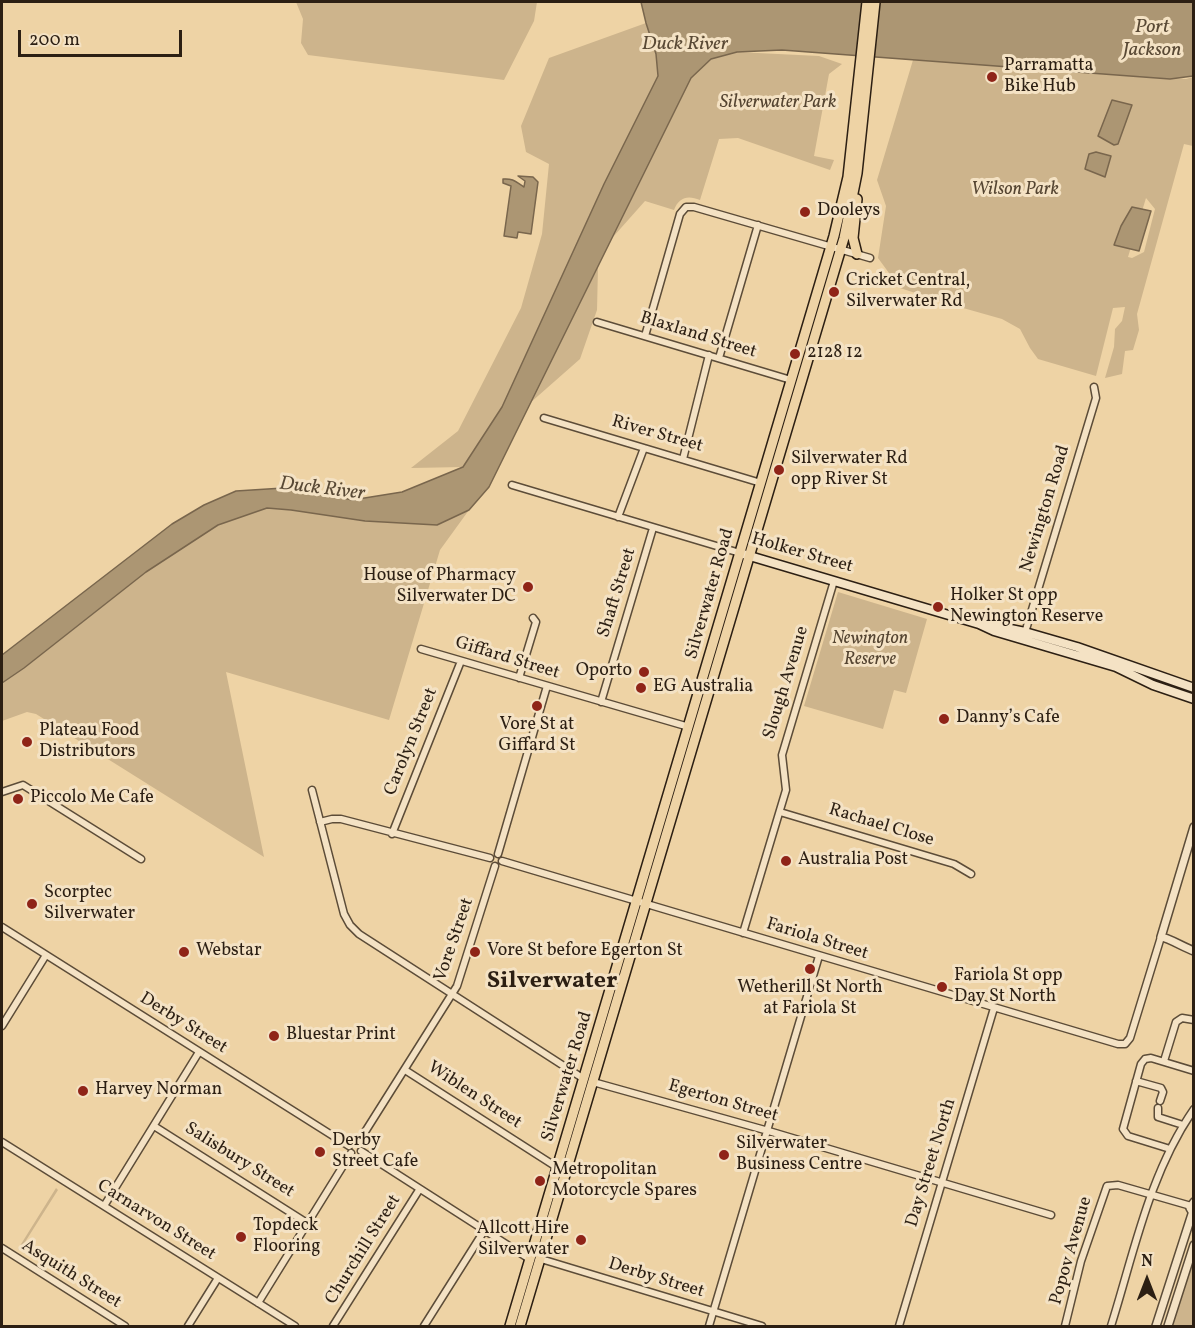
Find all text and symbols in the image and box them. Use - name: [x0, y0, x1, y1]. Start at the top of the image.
- water label: Port Jackson: [1123, 16, 1181, 63]
- scale bar: [21, 18, 184, 56]
- text: 200 m: [29, 28, 80, 53]
- water label: Duck River: [642, 33, 728, 57]
- place label: Parramatta Bike Hub: [1004, 56, 1094, 98]
- marker: Parramatta Bike Hub: [985, 70, 999, 84]
- park label: Silverwater Park: [720, 93, 836, 115]
- park label: Wilson Park: [971, 180, 1059, 202]
- place label: Dooleys: [817, 201, 880, 223]
- marker: Dooleys: [798, 205, 812, 219]
- place label: Cricket Central, Silverwater Rd: [846, 271, 970, 314]
- marker: Cricket Central, Silverwater Rd: [827, 285, 841, 299]
- street label: Blaxland Street: [637, 308, 759, 364]
- place label: 2128 12: [807, 343, 863, 365]
- marker: 2128 12: [788, 347, 802, 361]
- street label: River Street: [609, 412, 705, 458]
- street label: Newington Road: [1016, 443, 1076, 575]
- place label: Silverwater Rd opp River St: [791, 449, 908, 492]
- marker: Silverwater Rd opp River St: [772, 463, 786, 477]
- water label: Duck River: [278, 473, 366, 507]
- street label: Silverwater Road: [682, 526, 740, 662]
- street label: Holker Street: [749, 529, 855, 579]
- street label: Shaft Street: [594, 545, 642, 641]
- place label: House of Pharmacy Silverwater DC: [363, 566, 516, 608]
- marker: House of Pharmacy Silverwater DC: [521, 580, 535, 594]
- place label: Holker St opp Newington Reserve: [950, 586, 1103, 628]
- marker: Holker St opp Newington Reserve: [931, 600, 945, 614]
- street label: Slough Avenue: [760, 624, 814, 742]
- park label: Newington Reserve: [832, 629, 908, 672]
- street label: Giffard Street: [452, 633, 562, 685]
- place label: Oporto: [576, 661, 632, 683]
- marker: Oporto: [637, 665, 651, 679]
- place label: EG Australia: [653, 677, 753, 699]
- marker: EG Australia: [634, 681, 648, 695]
- street label: Carolyn Street: [381, 685, 443, 799]
- marker: Vore St at Giffard St: [530, 699, 544, 713]
- place label: Danny’s Cafe: [956, 708, 1060, 730]
- marker: Danny’s Cafe: [937, 712, 951, 726]
- place label: Vore St at Giffard St: [498, 715, 576, 758]
- place label: Plateau Food Distributors: [39, 721, 139, 764]
- marker: Plateau Food Distributors: [20, 735, 34, 749]
- place label: Piccolo Me Cafe: [30, 788, 154, 810]
- marker: Piccolo Me Cafe: [11, 792, 25, 806]
- street label: Rachael Close: [826, 800, 936, 852]
- place label: Australia Post: [798, 850, 908, 872]
- marker: Australia Post: [779, 854, 793, 868]
- place label: Scorptec Silverwater: [44, 883, 135, 926]
- street label: Vore Street: [431, 895, 479, 985]
- marker: Scorptec Silverwater: [25, 897, 39, 911]
- street label: Fariola Street: [763, 914, 871, 966]
- place label: Webstar: [196, 941, 262, 963]
- place label: Vore St before Egerton St: [487, 941, 683, 963]
- marker: Webstar: [177, 945, 191, 959]
- marker: Vore St before Egerton St: [468, 945, 482, 959]
- marker: Wetherill St North at Fariola St: [803, 962, 817, 976]
- place label: Fariola St opp Day St North: [954, 966, 1063, 1008]
- district label: Silverwater: [487, 969, 617, 997]
- place label: Wetherill St North at Fariola St: [737, 978, 883, 1020]
- marker: Fariola St opp Day St North: [935, 980, 949, 994]
- street label: Derby Street: [135, 989, 231, 1059]
- street label: Silverwater Road: [538, 1009, 598, 1145]
- place label: Bluestar Print: [286, 1025, 396, 1047]
- marker: Bluestar Print: [267, 1029, 281, 1043]
- street label: Wiblen Street: [423, 1058, 525, 1134]
- street label: Egerton Street: [666, 1076, 780, 1128]
- place label: Harvey Norman: [95, 1080, 222, 1102]
- marker: Harvey Norman: [76, 1084, 90, 1098]
- street label: Day Street North: [902, 1096, 962, 1230]
- street label: Salisbury Street: [180, 1119, 298, 1203]
- place label: Derby Street Cafe: [332, 1131, 418, 1174]
- place label: Silverwater Business Centre: [736, 1134, 862, 1176]
- marker: Derby Street Cafe: [313, 1145, 327, 1159]
- marker: Silverwater Business Centre: [717, 1148, 731, 1162]
- place label: Metropolitan Motorcycle Spares: [552, 1160, 697, 1202]
- marker: Metropolitan Motorcycle Spares: [533, 1174, 547, 1188]
- street label: Carnarvon Street: [93, 1176, 219, 1266]
- street label: Churchill Street: [322, 1191, 406, 1309]
- street label: Popov Avenue: [1046, 1194, 1098, 1308]
- place label: Topdeck Flooring: [253, 1216, 321, 1258]
- place label: Allcott Hire Silverwater: [477, 1219, 569, 1262]
- marker: Topdeck Flooring: [234, 1230, 248, 1244]
- marker: Allcott Hire Silverwater: [574, 1233, 588, 1247]
- street label: Asquith Street: [17, 1236, 125, 1314]
- north arrow: [1117, 1250, 1177, 1310]
- text: N: [1141, 1251, 1153, 1273]
- street label: Derby Street: [605, 1254, 707, 1304]

